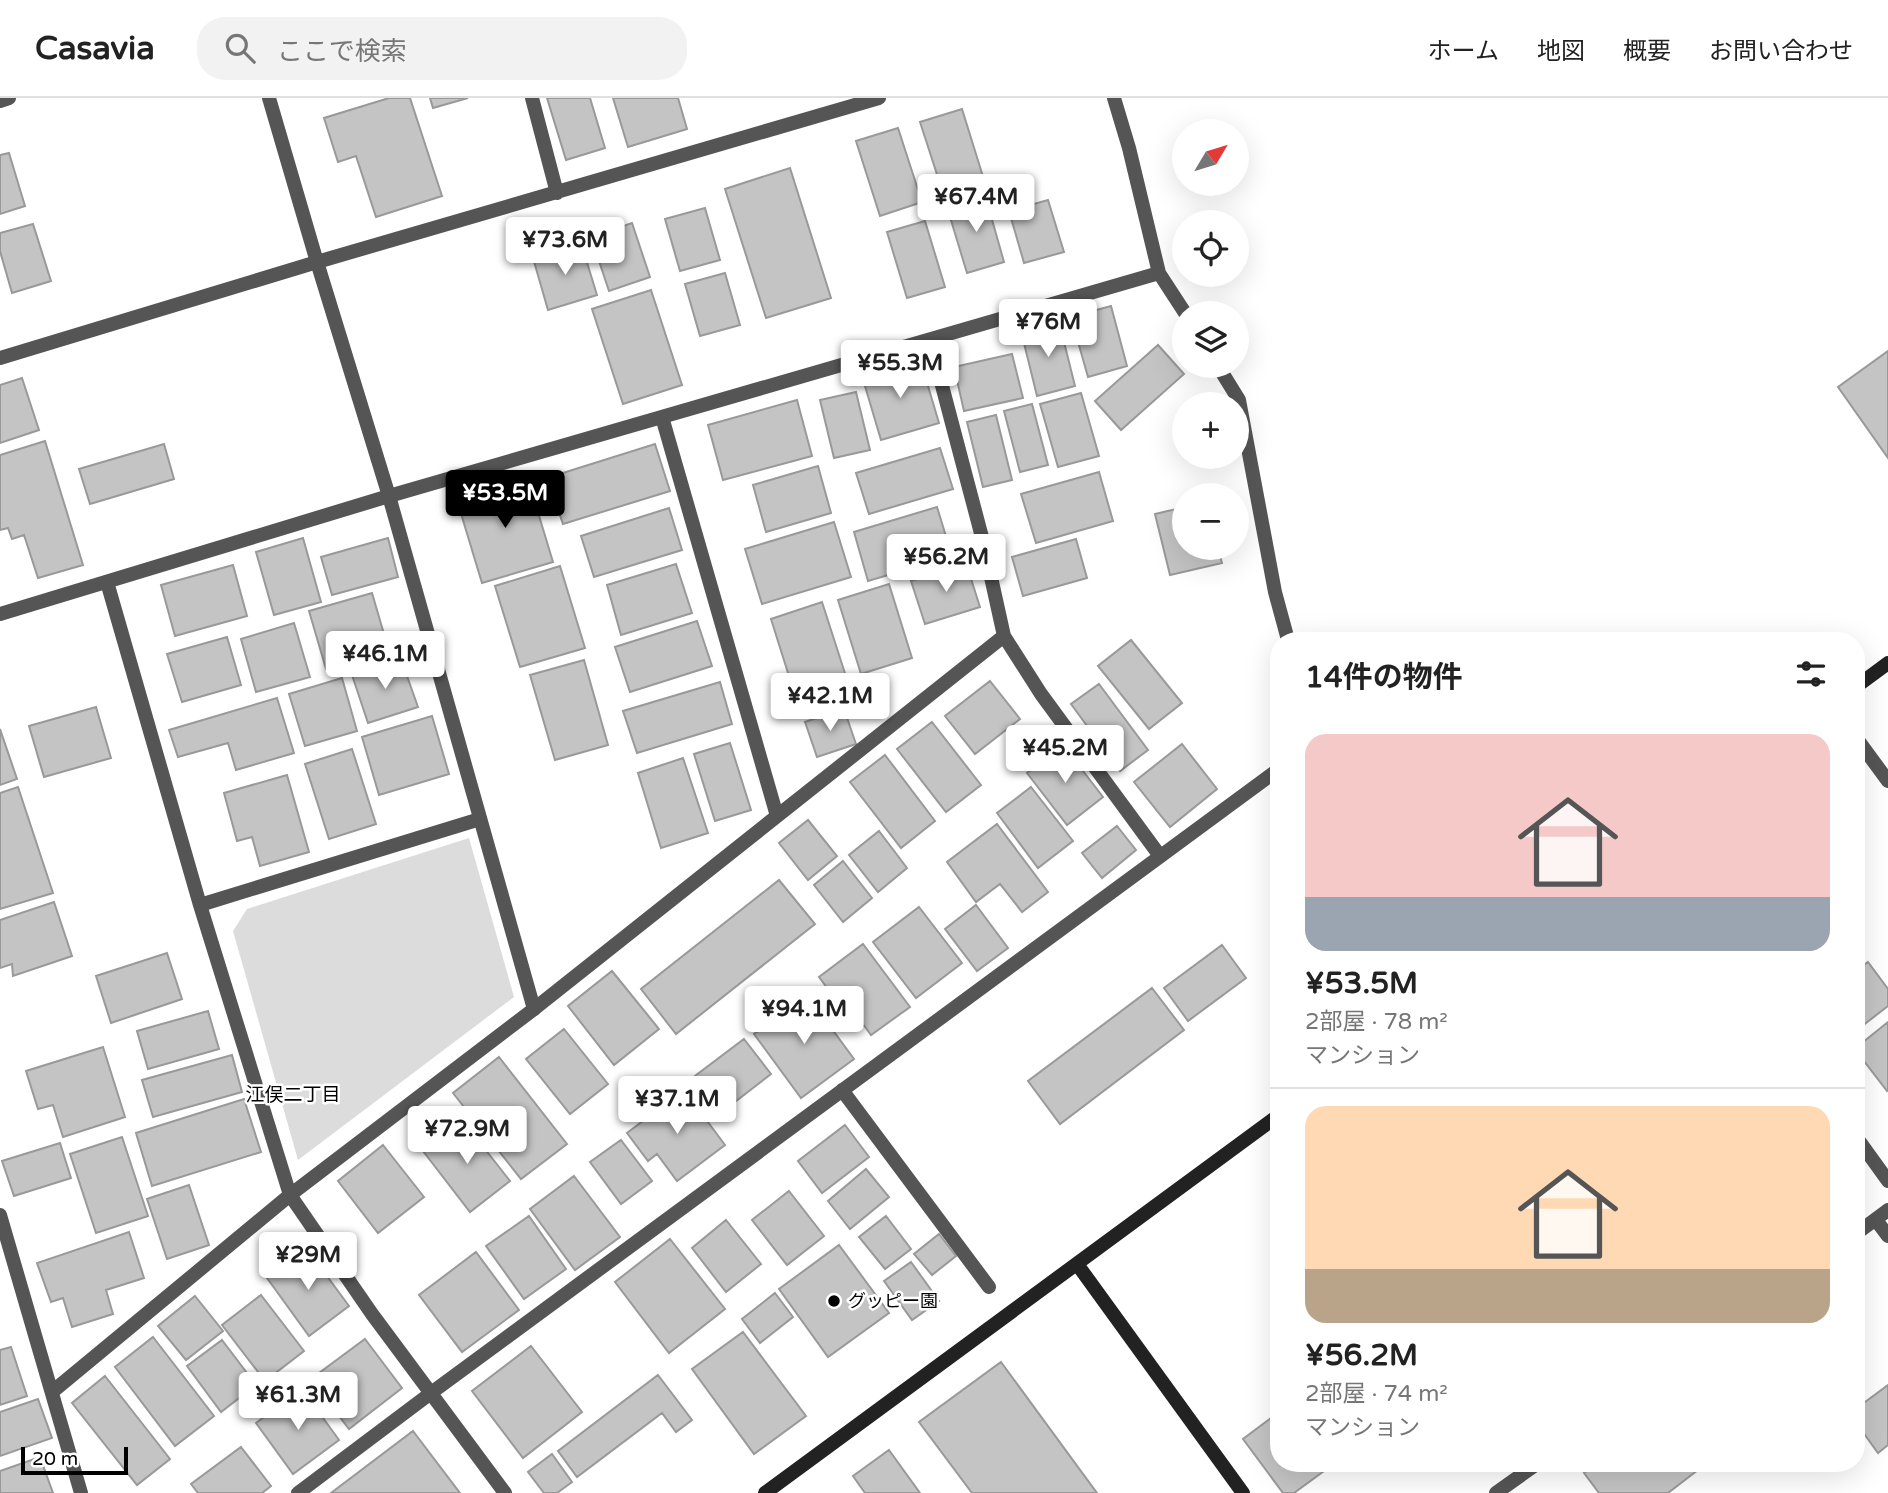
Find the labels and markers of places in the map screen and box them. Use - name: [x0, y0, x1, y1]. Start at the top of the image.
- pin: ¥67.4M: [919, 174, 1033, 234]
- pin: ¥73.6M: [508, 218, 622, 277]
- pin: ¥76M: [1007, 300, 1089, 359]
- pin: ¥55.3M: [843, 341, 957, 400]
- pin: ¥53.5M: [448, 470, 562, 530]
- pin: ¥56.2M: [889, 534, 1003, 594]
- pin: ¥46.1M: [328, 632, 442, 691]
- pin: ¥42.1M: [773, 674, 887, 733]
- pin: ¥45.2M: [1008, 726, 1122, 785]
- pin: ¥94.1M: [747, 986, 861, 1046]
- pin: ¥37.1M: [620, 1076, 734, 1136]
- pin: ¥72.9M: [410, 1107, 524, 1166]
- pin: ¥29M: [267, 1232, 349, 1292]
- place label: グッピー園: [848, 1290, 938, 1312]
- marker: グッピー園: [826, 1293, 842, 1309]
- pin: ¥61.3M: [241, 1372, 355, 1432]

